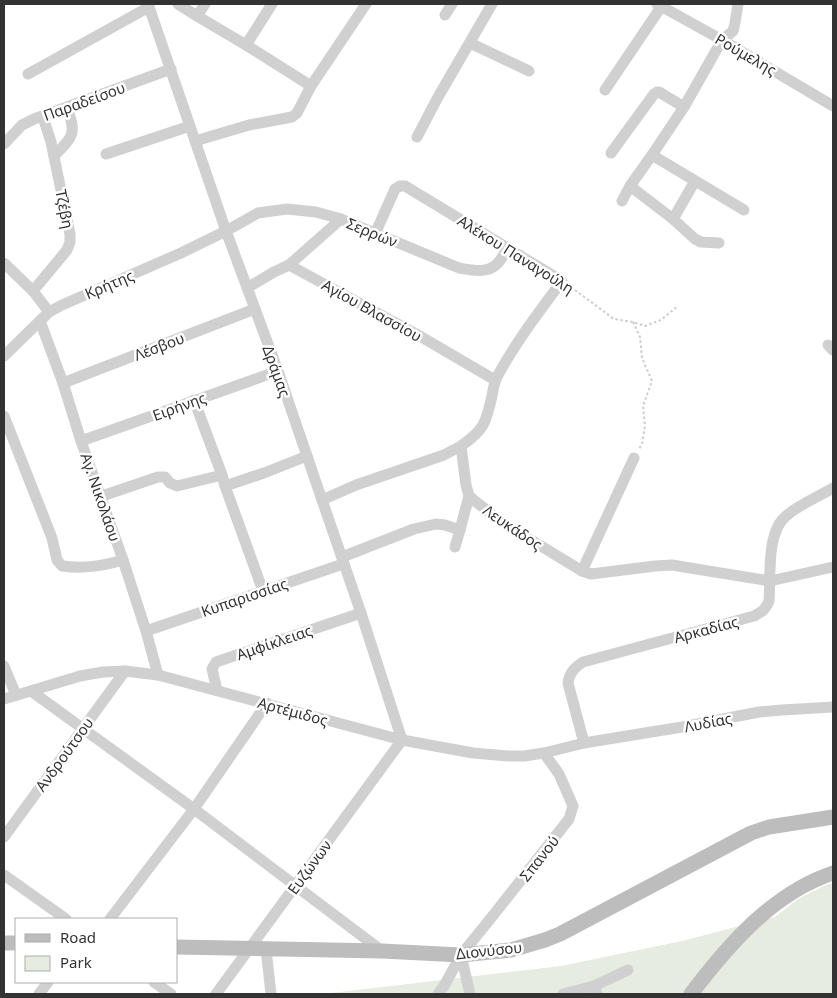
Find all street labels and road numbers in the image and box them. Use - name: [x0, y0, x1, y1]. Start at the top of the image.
- street label: Ρούμελης: [712, 28, 780, 80]
- street label: Παραδείσου: [40, 77, 128, 125]
- street label: Τζέβη: [51, 188, 79, 230]
- street label: Αλέκου Παναγούλη: [454, 210, 578, 298]
- street label: Σερρών: [344, 213, 401, 251]
- street label: Κρήτης: [82, 265, 136, 303]
- street label: Αγίου Βλασσίου: [318, 274, 426, 346]
- street label: Λέσβου: [131, 327, 187, 365]
- street label: Δράμας: [258, 342, 296, 400]
- street label: Ειρήνης: [149, 387, 209, 425]
- street label: Αγ. Νικολάου: [76, 450, 126, 544]
- street label: Λευκάδος: [479, 500, 547, 554]
- street label: Κυπαρισσίας: [198, 573, 290, 621]
- street label: Αρκαδίας: [672, 611, 740, 647]
- street label: Αμφίκλειας: [234, 620, 314, 664]
- street label: Αρτέμιδος: [256, 692, 330, 730]
- street label: Λυδίας: [682, 708, 734, 736]
- street label: Ανδρούτσου: [30, 713, 98, 795]
- street label: Σπανού: [515, 831, 563, 885]
- street label: Ευζώνων: [283, 836, 336, 898]
- street label: Διονύσου: [455, 937, 523, 963]

